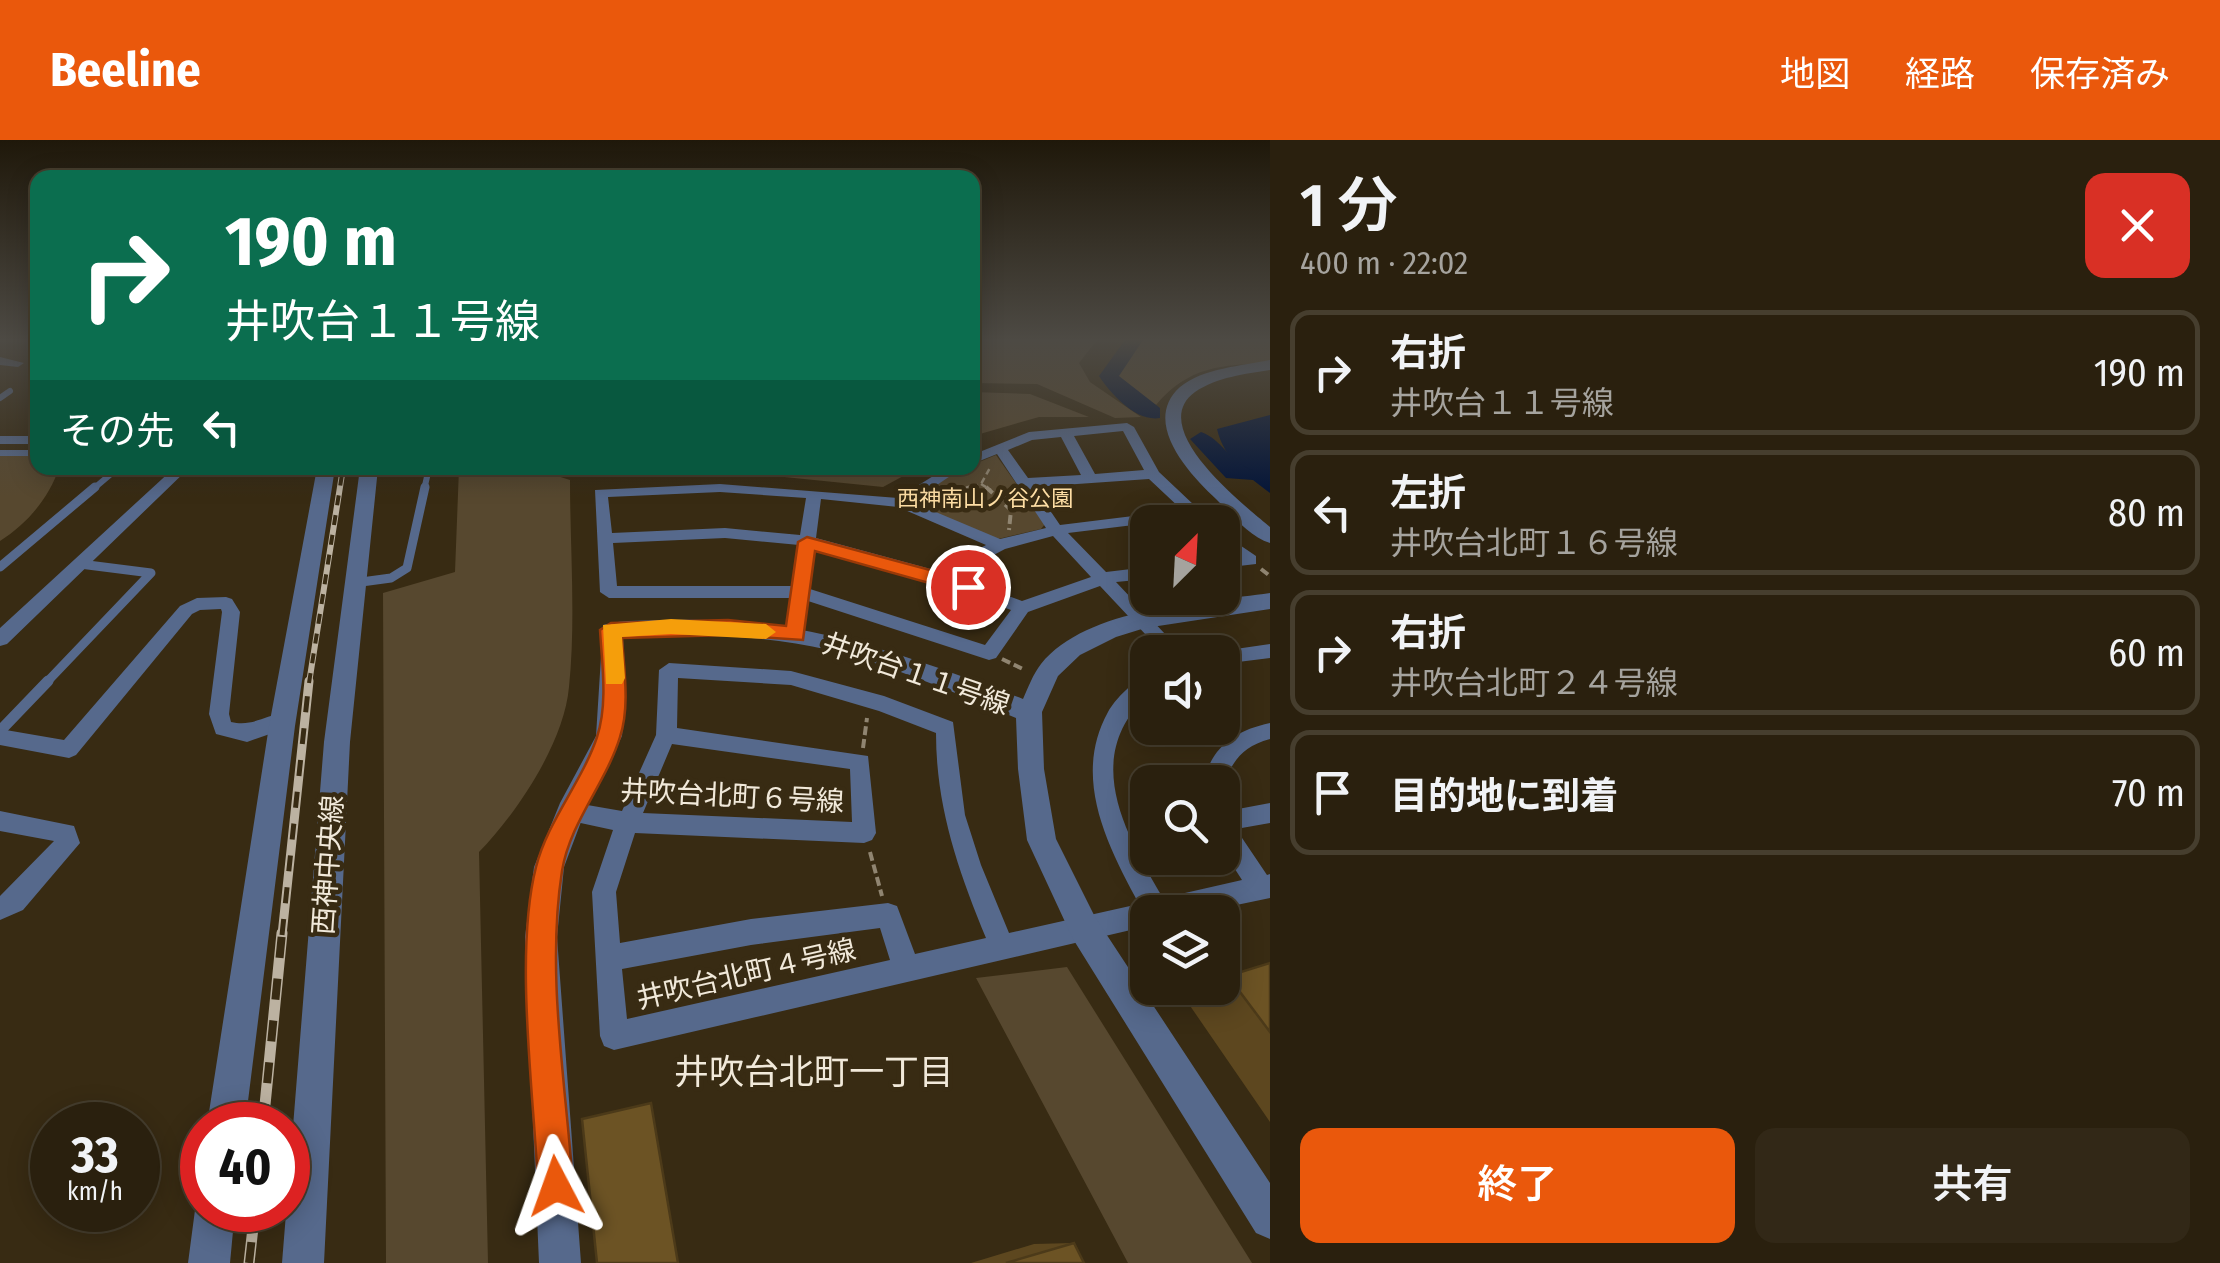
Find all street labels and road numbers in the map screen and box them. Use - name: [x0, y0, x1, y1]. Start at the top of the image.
- street label: 井吹台１１号線: [818, 626, 1014, 722]
- street label: 井吹台北町６号線: [619, 774, 845, 818]
- street label: 西神中央線: [307, 794, 349, 936]
- street label: 井吹台北町４号線: [633, 933, 859, 1015]

